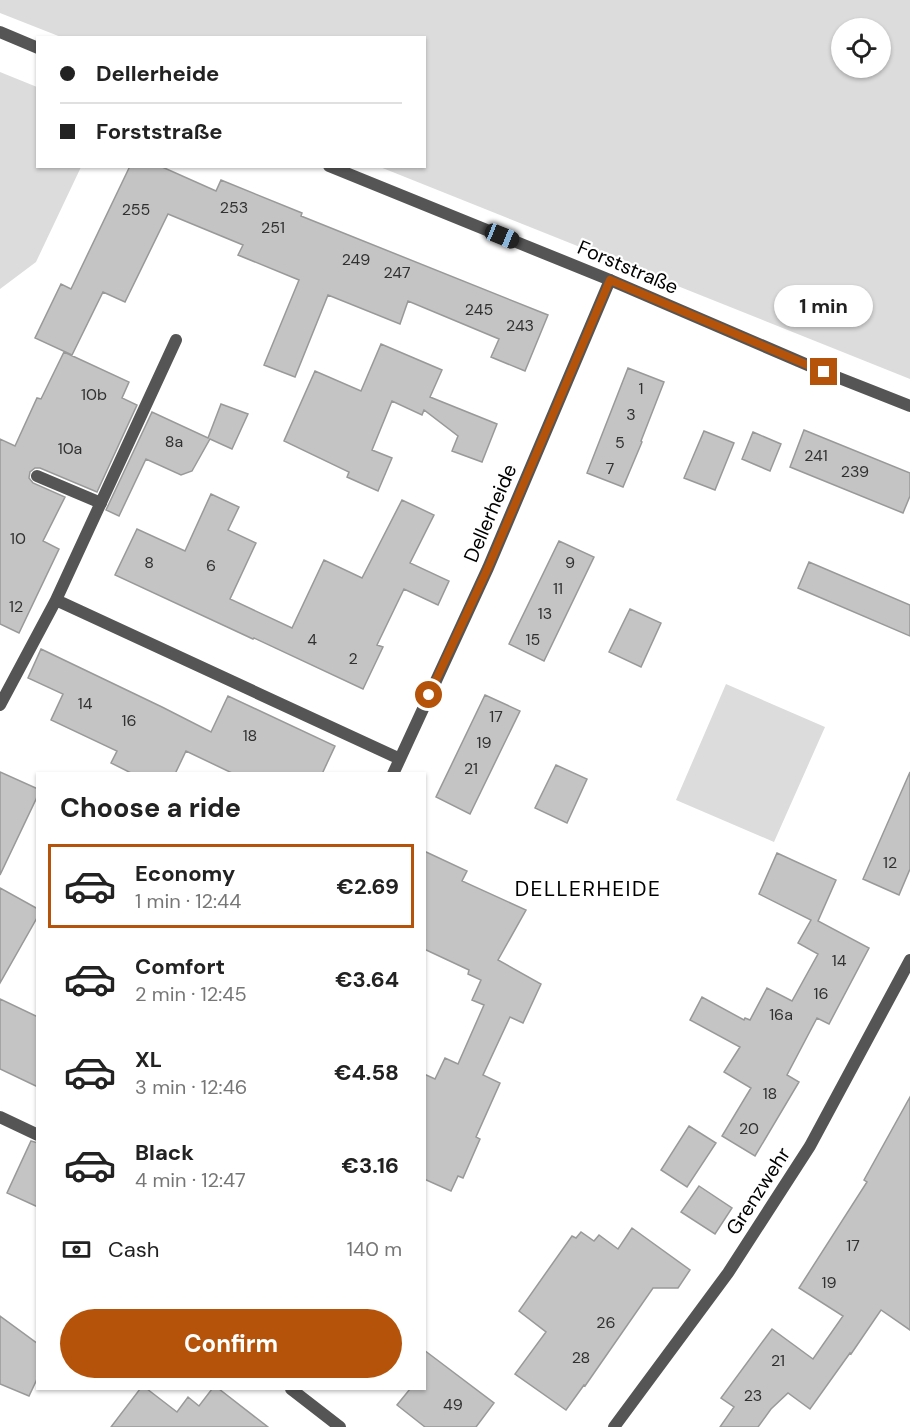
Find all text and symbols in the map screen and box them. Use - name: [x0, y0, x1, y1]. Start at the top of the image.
- map controls: [831, 18, 891, 78]
- button: locate: [831, 18, 891, 78]
- text: Dellerheide: [96, 59, 219, 88]
- text: Forststraße: [96, 117, 223, 146]
- house number: 253: [220, 197, 248, 218]
- house number: 255: [122, 199, 150, 220]
- house number: 251: [261, 217, 285, 238]
- car: [482, 221, 522, 251]
- street label: Forststraße: [574, 234, 682, 300]
- house number: 249: [342, 249, 370, 270]
- house number: 247: [383, 262, 411, 283]
- callout: 1 min: [774, 285, 874, 327]
- text: 1 min: [799, 293, 848, 319]
- house number: 245: [465, 299, 493, 320]
- house number: 243: [506, 315, 534, 336]
- route end: [810, 358, 837, 385]
- house number: 1: [639, 378, 644, 399]
- house number: 10b: [81, 384, 107, 405]
- house number: 3: [626, 404, 636, 425]
- house number: 8a: [165, 431, 183, 452]
- house number: 5: [615, 432, 625, 453]
- house number: 10a: [58, 438, 82, 459]
- house number: 241: [804, 445, 828, 466]
- house number: 7: [606, 458, 614, 479]
- street label: Dellerheide: [458, 460, 522, 566]
- house number: 239: [841, 461, 869, 482]
- house number: 10: [10, 528, 26, 549]
- house number: 8: [144, 552, 154, 573]
- house number: 9: [565, 552, 575, 573]
- house number: 6: [206, 555, 216, 576]
- house number: 11: [553, 578, 563, 599]
- house number: 12: [9, 596, 23, 617]
- house number: 13: [538, 603, 552, 624]
- house number: 4: [307, 629, 317, 650]
- house number: 15: [526, 629, 540, 650]
- house number: 2: [348, 648, 358, 669]
- route start: [415, 681, 442, 708]
- house number: 14: [78, 693, 93, 714]
- house number: 17: [489, 706, 503, 727]
- house number: 16: [121, 710, 137, 731]
- house number: 18: [243, 725, 257, 746]
- house number: 19: [476, 732, 492, 753]
- house number: 21: [464, 758, 478, 779]
- text: Choose a ride: [60, 790, 241, 825]
- house number: 12: [883, 852, 897, 873]
- icon: car: [63, 859, 117, 913]
- text: Economy: [135, 859, 235, 888]
- text: €2.69: [337, 872, 399, 901]
- district label: DELLERHEIDE: [515, 875, 661, 903]
- text: 1 min · 12:44: [135, 888, 241, 914]
- house number: 14: [832, 950, 847, 971]
- icon: car: [63, 952, 117, 1006]
- text: Comfort: [135, 952, 225, 981]
- text: €3.64: [335, 965, 399, 994]
- text: 2 min · 12:45: [135, 981, 247, 1007]
- house number: 16: [813, 983, 829, 1004]
- house number: 16a: [769, 1004, 793, 1025]
- icon: car: [63, 1045, 117, 1099]
- text: XL: [135, 1045, 162, 1074]
- text: €4.58: [334, 1058, 399, 1087]
- text: 3 min · 12:46: [135, 1074, 247, 1100]
- house number: 18: [763, 1083, 777, 1104]
- house number: 20: [739, 1118, 759, 1139]
- icon: car: [63, 1138, 117, 1192]
- text: Black: [135, 1138, 194, 1167]
- street label: Grenzwehr: [720, 1142, 796, 1240]
- text: €3.16: [342, 1151, 399, 1180]
- text: 4 min · 12:47: [135, 1167, 246, 1193]
- icon: cash: [60, 1233, 93, 1266]
- text: Cash: [108, 1235, 159, 1264]
- house number: 17: [846, 1235, 860, 1256]
- text: 140 m: [347, 1236, 402, 1262]
- house number: 19: [821, 1272, 837, 1293]
- button: Confirm: [60, 1309, 402, 1378]
- house number: 26: [596, 1312, 616, 1333]
- house number: 28: [572, 1347, 590, 1368]
- house number: 21: [771, 1350, 785, 1371]
- house number: 23: [744, 1385, 762, 1406]
- house number: 49: [443, 1394, 463, 1415]

